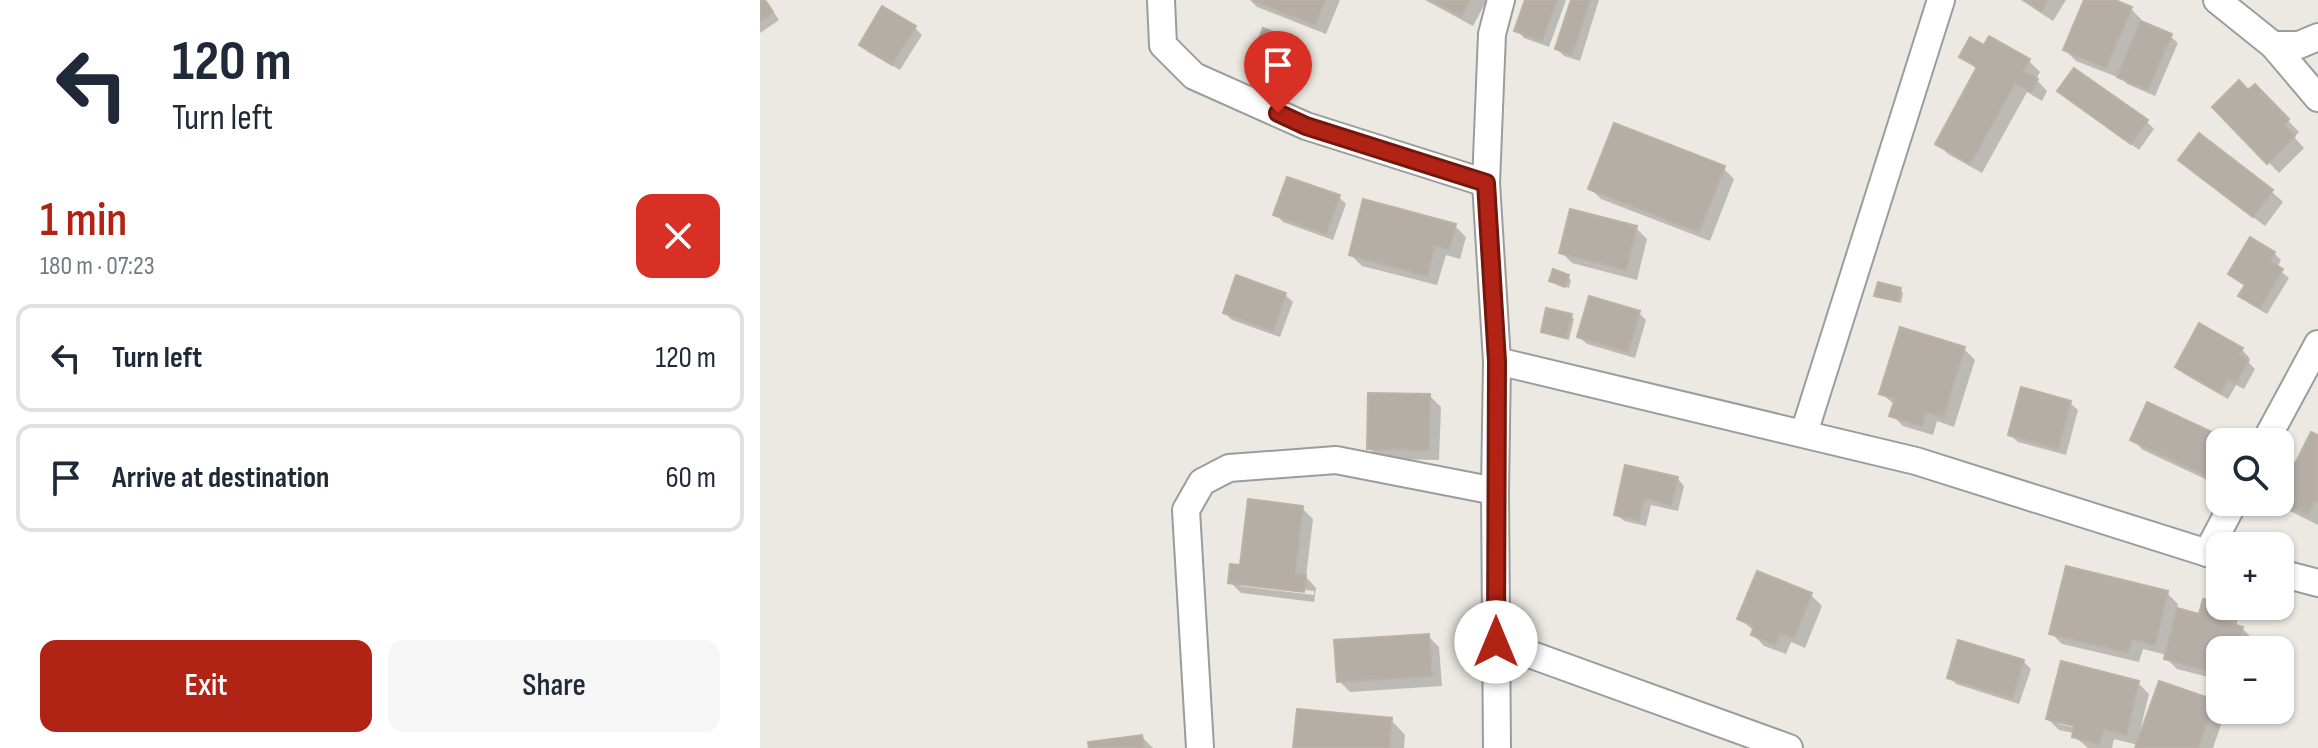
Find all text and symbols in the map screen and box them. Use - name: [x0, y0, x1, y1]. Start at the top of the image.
- text: 120 m: [172, 29, 292, 96]
- pin: [1244, 31, 1312, 113]
- icon: left: [40, 32, 144, 136]
- icon: arrive: [1256, 43, 1300, 87]
- text: Turn left: [172, 97, 273, 140]
- text: 1 min: [40, 192, 127, 249]
- button: close: [636, 194, 720, 278]
- text: 180 m · 07:23: [40, 251, 155, 282]
- icon: left: [44, 336, 88, 380]
- text: Turn left: [112, 340, 202, 376]
- text: 120 m: [655, 340, 716, 376]
- map controls: [2206, 428, 2294, 724]
- button: search: [2206, 428, 2294, 516]
- icon: arrive: [44, 456, 88, 500]
- text: Arrive at destination: [112, 460, 329, 496]
- text: 60 m: [665, 460, 716, 496]
- button: +: [2206, 532, 2294, 620]
- position arrow: [1454, 600, 1538, 684]
- button: −: [2206, 636, 2294, 724]
- button: Exit: [40, 640, 372, 732]
- button: Share: [388, 640, 720, 732]

